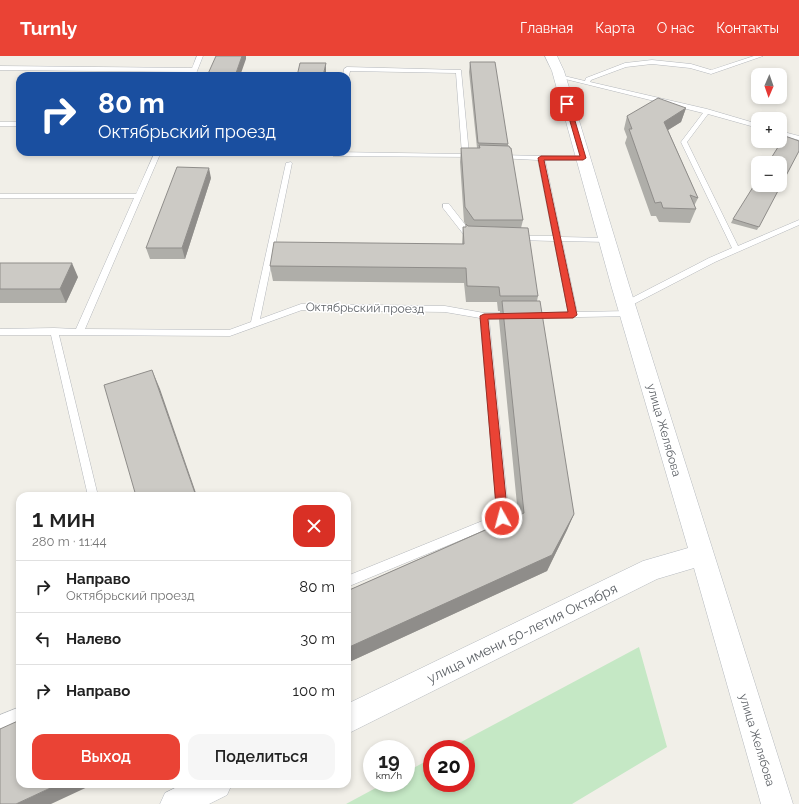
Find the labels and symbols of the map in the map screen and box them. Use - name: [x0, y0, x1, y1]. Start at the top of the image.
- north arrow: [751, 68, 787, 104]
- pin: [550, 87, 584, 121]
- street label: Октябрьский проезд: [306, 300, 424, 316]
- street label: улица Желябова: [644, 382, 684, 478]
- position arrow: [481, 497, 523, 539]
- street label: улица имени 50-летия Октября: [424, 580, 620, 686]
- street label: улица Желябова: [736, 692, 778, 788]
- speed limit sign: 20: [423, 740, 475, 792]

